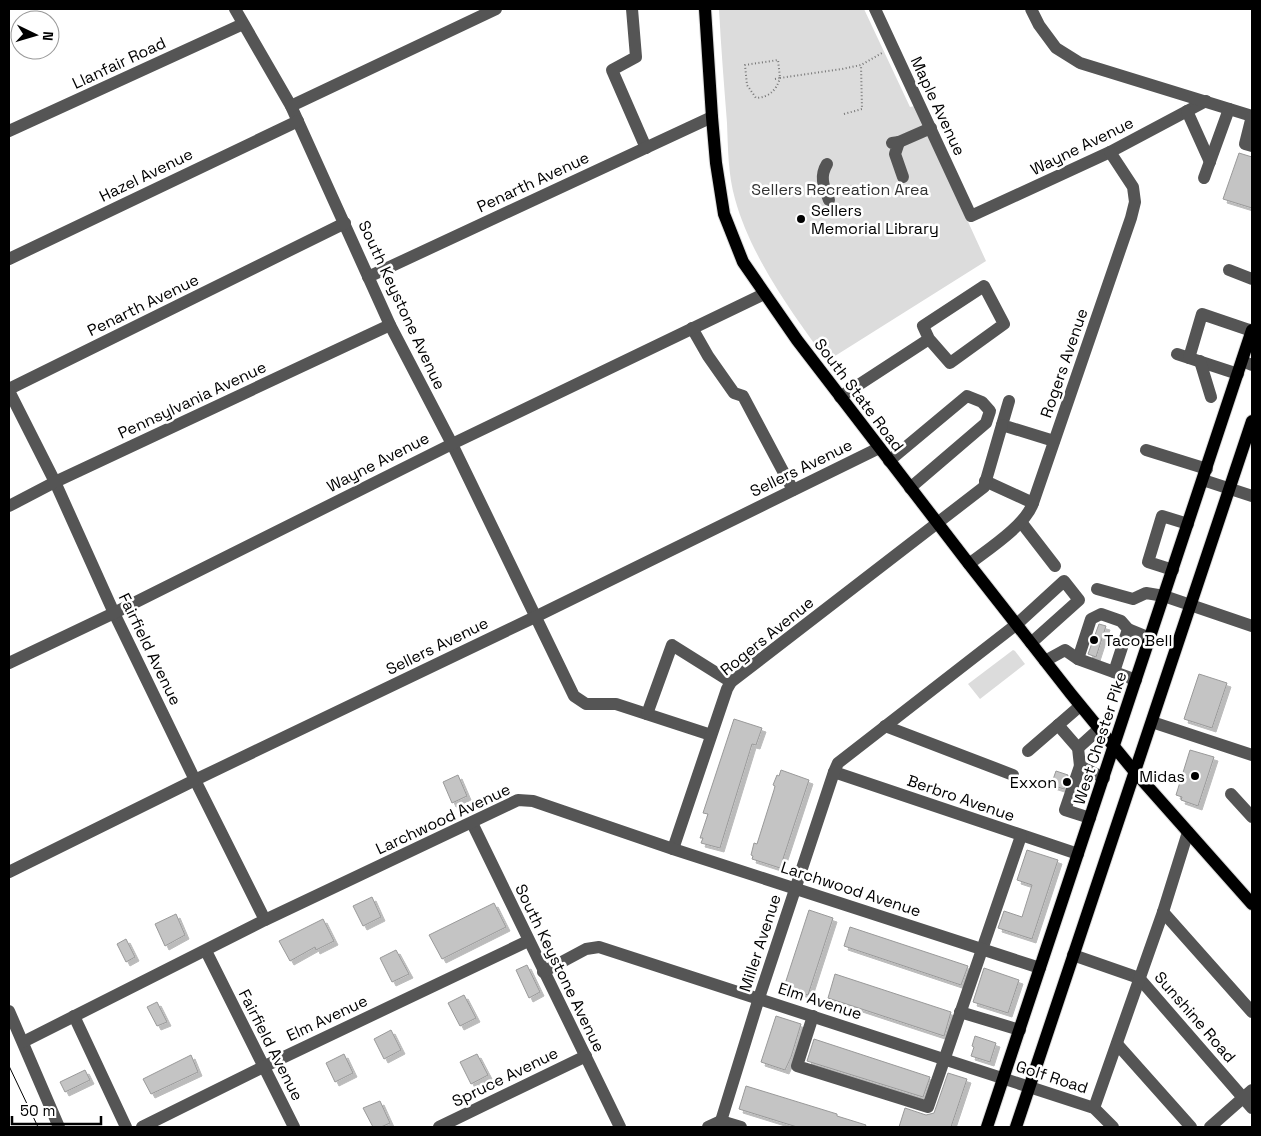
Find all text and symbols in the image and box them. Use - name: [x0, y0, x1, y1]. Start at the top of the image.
- north arrow: [10, 10, 60, 60]
- text: N: [39, 31, 57, 42]
- street label: Llanfair Road: [69, 32, 169, 94]
- street label: Maple Avenue: [906, 53, 970, 159]
- street label: Wayne Avenue: [1027, 112, 1137, 180]
- street label: Hazel Avenue: [96, 143, 196, 207]
- street label: Penarth Avenue: [474, 147, 592, 217]
- park label: Sellers Recreation Area: [751, 179, 929, 200]
- place label: Sellers Memorial Library: [811, 200, 939, 239]
- marker: Sellers Memorial Library: [795, 213, 807, 225]
- street label: South Keystone Avenue: [354, 217, 450, 393]
- street label: Penarth Avenue: [84, 269, 202, 341]
- street label: Rogers Avenue: [1035, 305, 1093, 421]
- street label: South State Road: [810, 334, 908, 456]
- street label: Pennsylvania Avenue: [114, 356, 270, 444]
- street label: Wayne Avenue: [323, 427, 433, 497]
- street label: Sellers Avenue: [746, 434, 856, 502]
- street label: Fairfield Avenue: [114, 589, 186, 709]
- street label: Rogers Avenue: [716, 592, 818, 680]
- street label: Sellers Avenue: [382, 612, 492, 680]
- place label: Taco Bell: [1104, 630, 1172, 651]
- marker: Taco Bell: [1088, 634, 1100, 646]
- street label: West Chester Pike: [1069, 669, 1131, 807]
- place label: Midas: [1139, 766, 1185, 787]
- street label: Berbro Avenue: [904, 770, 1018, 826]
- marker: Midas: [1189, 770, 1201, 782]
- place label: Exxon: [1010, 772, 1057, 793]
- marker: Exxon: [1061, 776, 1073, 788]
- street label: Larchwood Avenue: [372, 779, 514, 859]
- street label: Larchwood Avenue: [778, 856, 924, 922]
- street label: South Keystone Avenue: [510, 881, 610, 1055]
- street label: Miller Avenue: [734, 891, 786, 995]
- street label: Sunshine Road: [1150, 967, 1240, 1067]
- street label: Elm Avenue: [775, 978, 865, 1024]
- street label: Fairfield Avenue: [234, 986, 308, 1104]
- street label: Elm Avenue: [283, 990, 371, 1046]
- street label: Spruce Avenue: [449, 1042, 561, 1112]
- street label: Golf Road: [1013, 1055, 1091, 1099]
- scale bar: [12, 1094, 101, 1126]
- text: 50 m: [20, 1101, 55, 1120]

